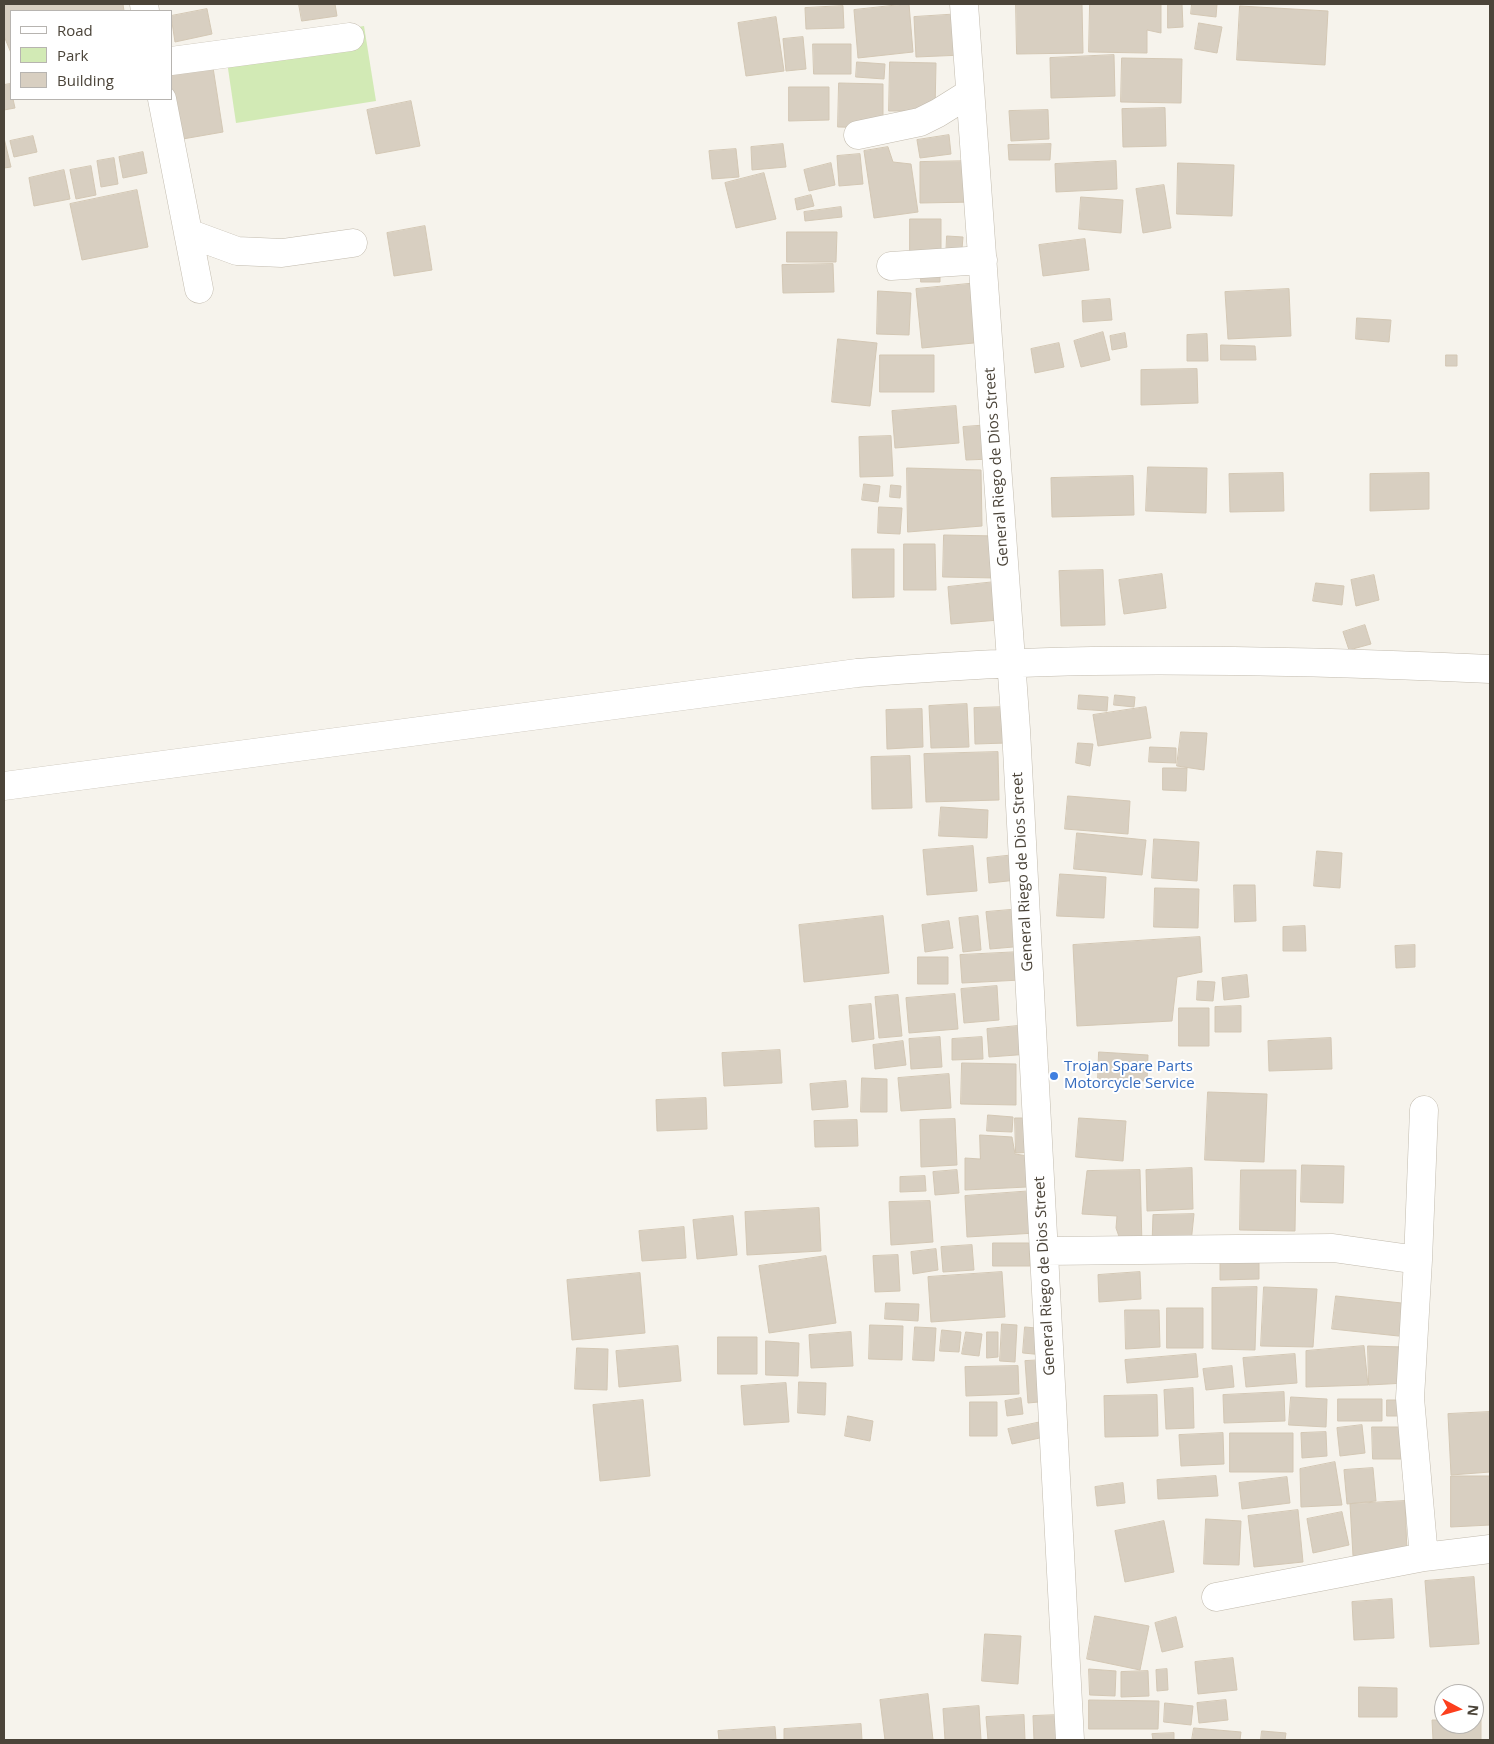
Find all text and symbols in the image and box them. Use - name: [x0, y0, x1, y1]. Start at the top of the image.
- legend: [10, 10, 172, 100]
- text: Road: [57, 20, 93, 40]
- text: Park: [57, 45, 88, 65]
- text: Building: [57, 70, 114, 90]
- street label: General Riego de Dios Street: [981, 367, 1013, 567]
- street label: General Riego de Dios Street: [1009, 772, 1037, 972]
- place label: Trojan Spare Parts Motorcycle Service: [1064, 1058, 1195, 1093]
- marker: Trojan Spare Parts Motorcycle Service: [1048, 1070, 1060, 1082]
- street label: General Riego de Dios Street: [1031, 1176, 1059, 1376]
- north arrow: [1434, 1684, 1484, 1734]
- text: N: [1463, 1704, 1483, 1717]

